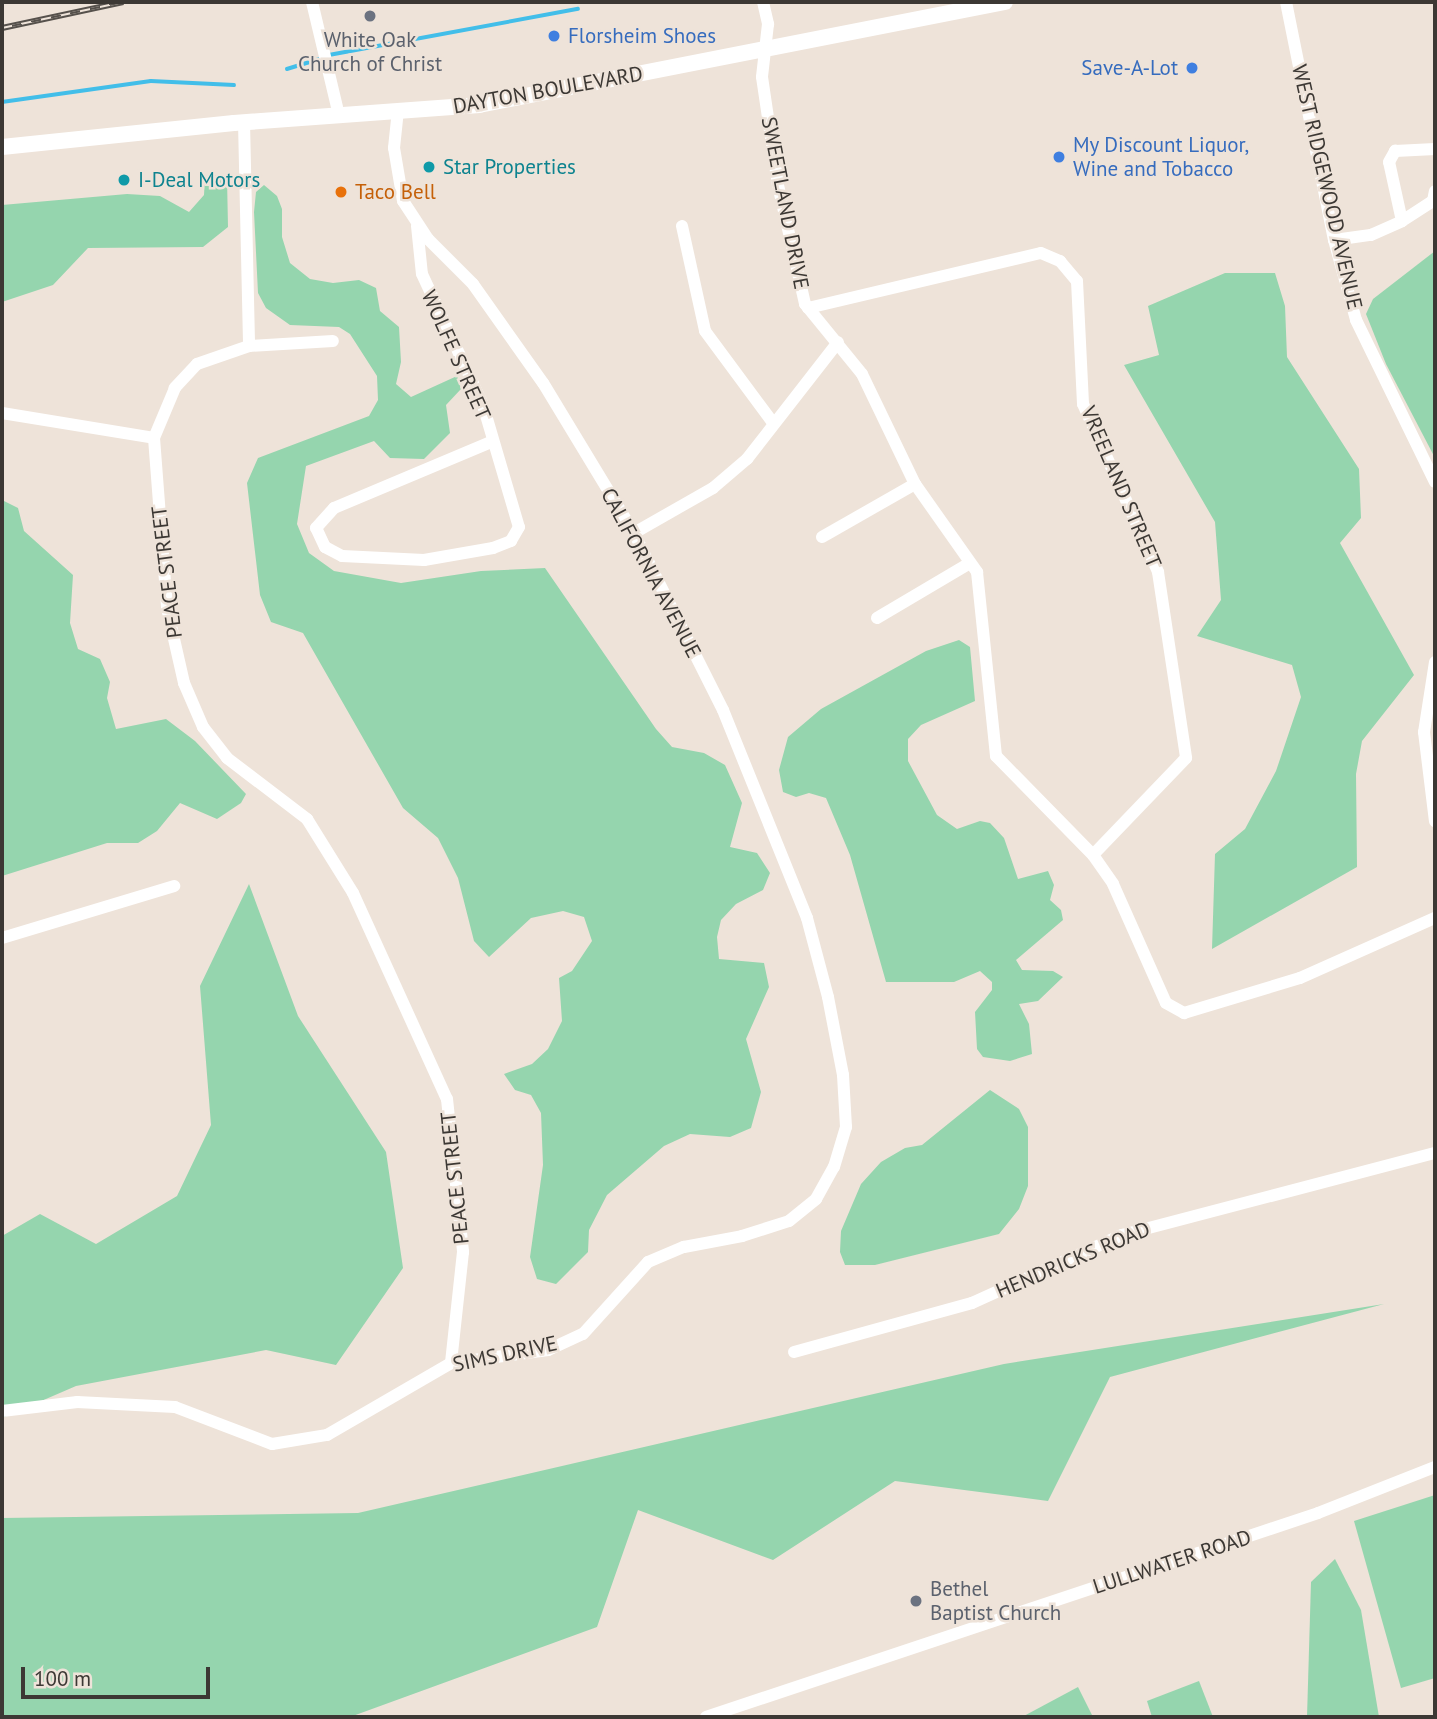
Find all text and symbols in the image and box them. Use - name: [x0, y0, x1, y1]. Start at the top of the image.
- marker: White Oak Church of Christ: [362, 8, 378, 24]
- place label: Florsheim Shoes: [568, 23, 716, 49]
- place label: White Oak Church of Christ: [298, 27, 442, 77]
- marker: Florsheim Shoes: [546, 28, 562, 44]
- place label: Save-A-Lot: [1081, 55, 1178, 81]
- marker: Save-A-Lot: [1184, 60, 1200, 76]
- street label: DAYTON BOULEVARD: [451, 61, 645, 119]
- street label: WEST RIDGEWOOD AVENUE: [1286, 61, 1368, 313]
- street label: SWEETLAND DRIVE: [756, 115, 814, 291]
- place label: My Discount Liquor, Wine and Tobacco: [1073, 132, 1250, 182]
- marker: My Discount Liquor, Wine and Tobacco: [1051, 149, 1067, 165]
- place label: Star Properties: [443, 154, 576, 180]
- marker: Star Properties: [421, 159, 437, 175]
- place label: I-Deal Motors: [138, 167, 260, 193]
- marker: I-Deal Motors: [116, 172, 132, 188]
- place label: Taco Bell: [355, 179, 436, 205]
- marker: Taco Bell: [333, 184, 349, 200]
- street label: WOLFE STREET: [416, 286, 496, 424]
- street label: VREELAND STREET: [1076, 402, 1166, 572]
- street label: CALIFORNIA AVENUE: [595, 483, 707, 663]
- street label: PEACE STREET: [146, 504, 188, 640]
- street label: PEACE STREET: [436, 1111, 474, 1245]
- street label: HENDRICKS ROAD: [992, 1216, 1154, 1304]
- street label: SIMS DRIVE: [450, 1331, 560, 1377]
- street label: LULLWATER ROAD: [1090, 1525, 1254, 1599]
- place label: Bethel Baptist Church: [930, 1576, 1061, 1626]
- marker: Bethel Baptist Church: [908, 1593, 924, 1609]
- scale bar: [24, 1652, 214, 1696]
- text: 100 m: [34, 1665, 91, 1692]

